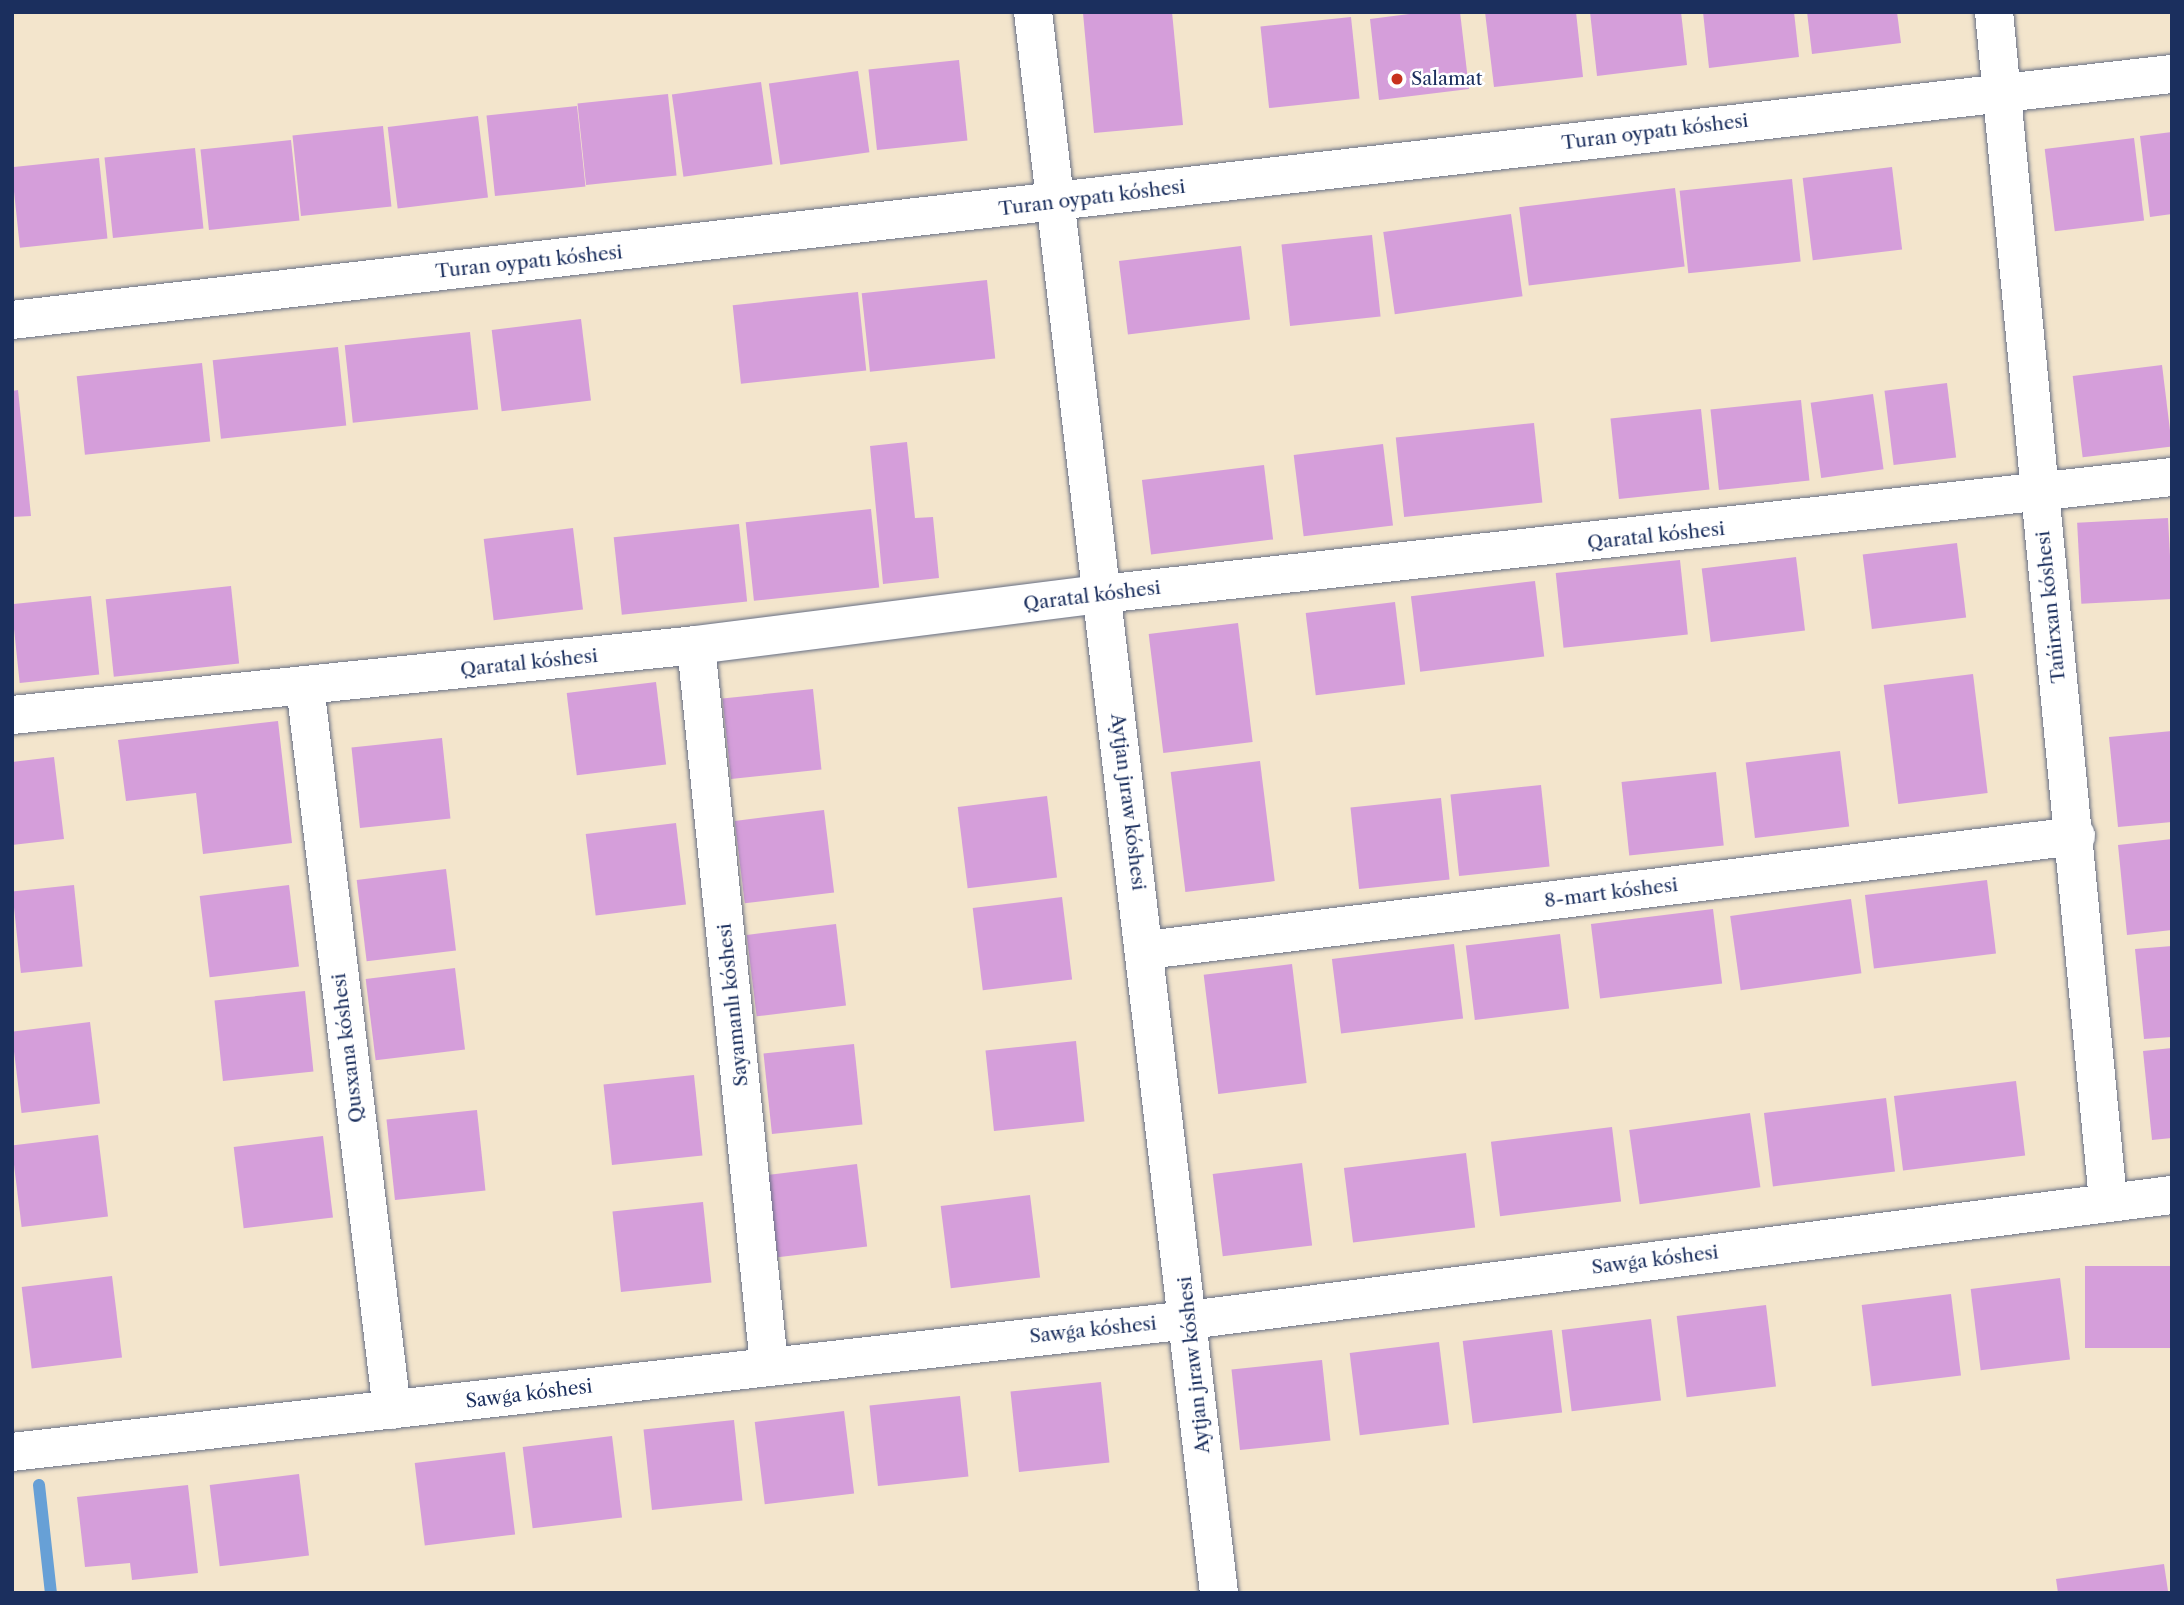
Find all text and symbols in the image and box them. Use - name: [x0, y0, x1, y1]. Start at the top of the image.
- place label: Salamat: [1411, 68, 1482, 90]
- marker: Salamat: [1389, 71, 1405, 87]
- street label: Turan oypatı kóshesi: [1560, 109, 1750, 155]
- street label: Turan oypatı kóshesi: [997, 175, 1187, 221]
- street label: Turan oypatı kóshesi: [434, 241, 624, 283]
- street label: Qaratal kóshesi: [1586, 517, 1726, 555]
- street label: Tańirxan kóshesi: [2032, 530, 2070, 684]
- street label: Qaratal kóshesi: [1022, 576, 1162, 616]
- street label: Qaratal kóshesi: [459, 644, 599, 682]
- street label: Aytjan jıraw kóshesi: [1106, 712, 1150, 892]
- street label: 8-mart kóshesi: [1543, 874, 1679, 912]
- street label: Sayamanlı kóshesi: [713, 922, 753, 1088]
- street label: Qusxana kóshesi: [328, 972, 368, 1124]
- street label: Sawǵa kóshesi: [1590, 1241, 1720, 1279]
- street label: Aytjan jıraw kóshesi: [1173, 1275, 1215, 1455]
- street label: Sawǵa kóshesi: [1028, 1312, 1158, 1348]
- street label: Sawǵa kóshesi: [464, 1375, 594, 1413]

